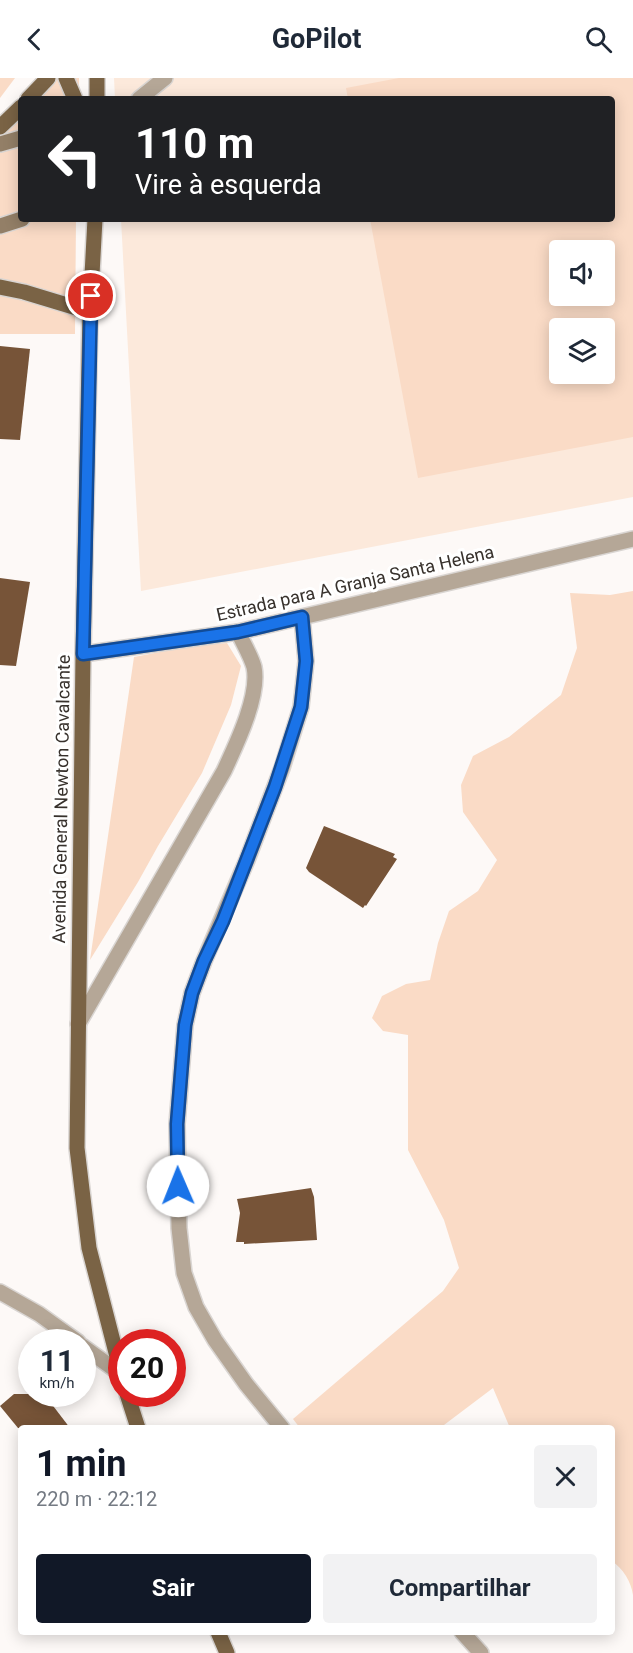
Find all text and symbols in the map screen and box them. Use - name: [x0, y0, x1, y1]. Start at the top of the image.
- icon: back: [18, 23, 51, 56]
- text: GoPilot: [272, 23, 361, 55]
- icon: search: [582, 23, 615, 56]
- text: 110 m: [135, 119, 254, 168]
- icon: left: [36, 120, 114, 198]
- text: Vire à esquerda: [135, 169, 322, 201]
- map controls: [549, 240, 615, 384]
- button: sound: [549, 240, 615, 306]
- pin: [65, 270, 116, 321]
- icon: arrive: [74, 279, 107, 312]
- button: layers: [549, 318, 615, 384]
- street label: Estrada para A Granja Santa Helena: [214, 541, 496, 625]
- street label: Avenida General Newton Cavalcante: [48, 654, 74, 944]
- position arrow: [146, 1154, 210, 1218]
- speed limit sign: 20: [108, 1329, 186, 1407]
- text: 11: [40, 1343, 74, 1378]
- text: km/h: [39, 1374, 75, 1392]
- text: 1 min: [36, 1443, 127, 1485]
- button: close: [534, 1445, 597, 1508]
- text: 220 m · 22:12: [36, 1487, 157, 1511]
- button: Sair: [36, 1554, 311, 1623]
- button: Compartilhar: [323, 1554, 597, 1623]

